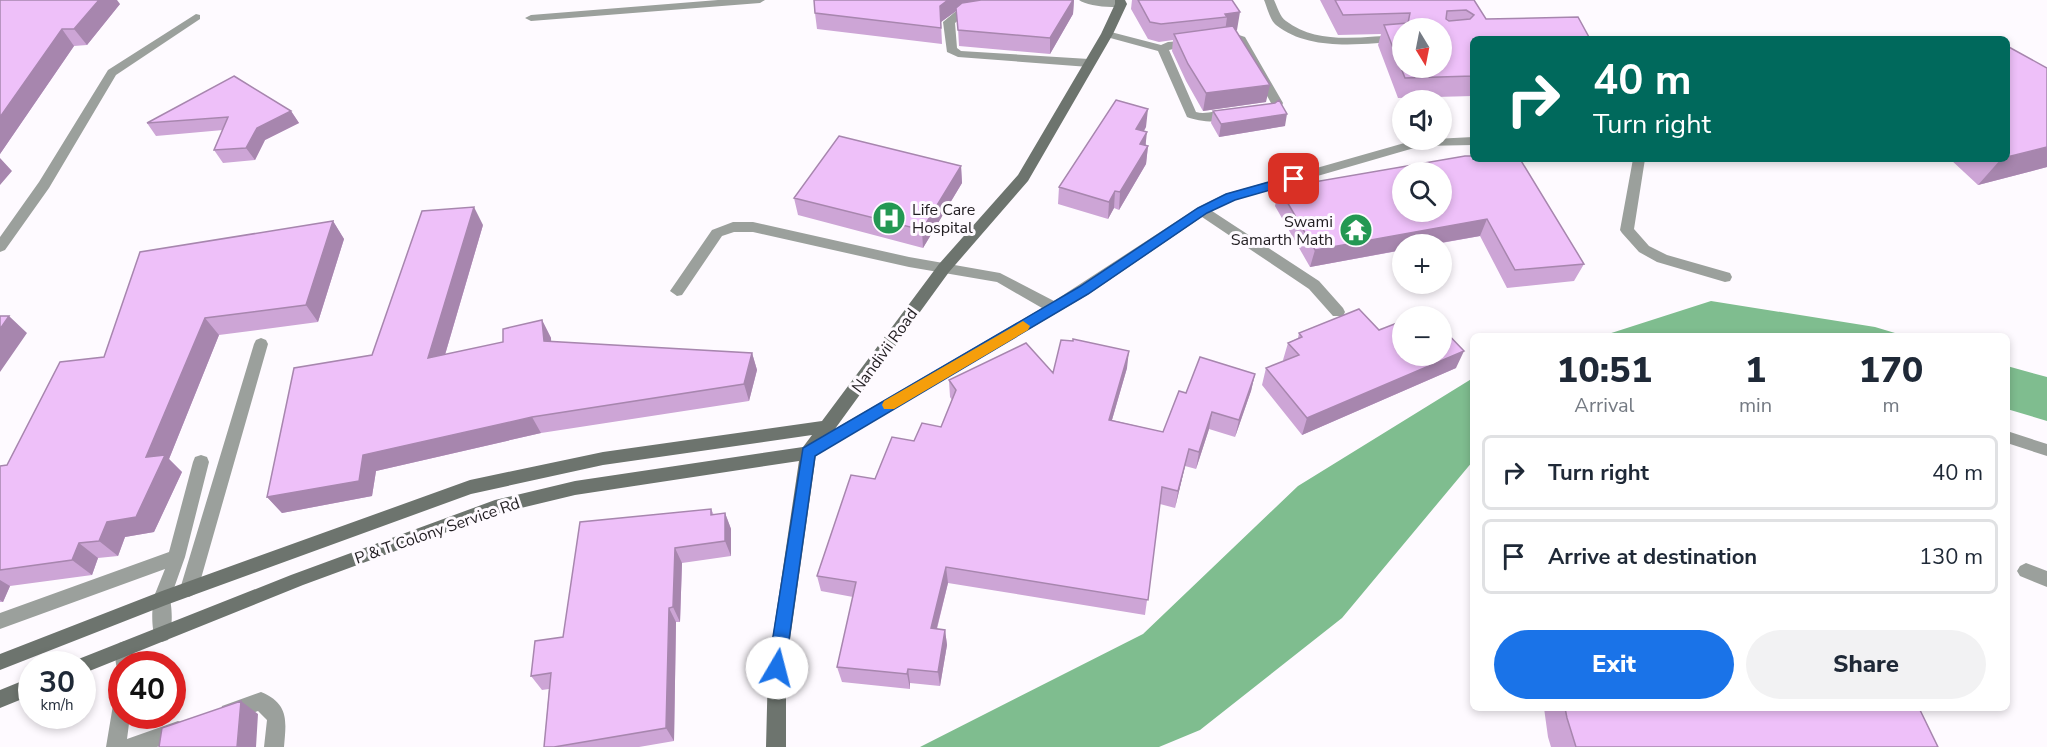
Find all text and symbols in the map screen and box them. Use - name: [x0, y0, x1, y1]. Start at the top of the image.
- north arrow: [1392, 18, 1452, 78]
- map controls: [1392, 18, 1452, 366]
- text: 40 m: [1593, 52, 1692, 109]
- icon: right: [1494, 60, 1572, 138]
- button: sound: [1392, 90, 1452, 150]
- text: Turn right: [1593, 106, 1711, 143]
- pin: [1268, 153, 1319, 204]
- icon: arrive: [1277, 162, 1310, 195]
- button: search: [1392, 162, 1452, 222]
- place label: Life Care Hospital: [912, 199, 975, 239]
- hospital icon: Life Care Hospital: [871, 200, 907, 236]
- place label: Swami Samarth Math: [1231, 211, 1333, 251]
- temple icon: Swami Samarth Math: [1338, 212, 1374, 248]
- button: +: [1392, 234, 1452, 294]
- street label: Nandivii Road: [847, 304, 923, 397]
- button: −: [1392, 306, 1452, 366]
- text: 10:51: [1557, 346, 1652, 395]
- text: 1: [1745, 346, 1766, 395]
- text: 170: [1859, 346, 1923, 395]
- text: Arrival: [1574, 392, 1635, 419]
- text: min: [1739, 392, 1772, 419]
- text: m: [1882, 392, 1900, 419]
- icon: right: [1497, 456, 1530, 489]
- text: Turn right: [1548, 458, 1649, 488]
- text: 40 m: [1932, 458, 1983, 488]
- street label: P & T Colony Service Rd: [352, 492, 523, 570]
- icon: arrive: [1497, 540, 1530, 573]
- text: Arrive at destination: [1548, 542, 1757, 572]
- text: 130 m: [1919, 542, 1983, 572]
- button: Exit: [1494, 630, 1734, 699]
- button: Share: [1746, 630, 1986, 699]
- position arrow: [745, 636, 809, 700]
- speed limit sign: 40: [108, 651, 186, 729]
- text: 30: [39, 662, 75, 703]
- text: km/h: [40, 695, 74, 715]

